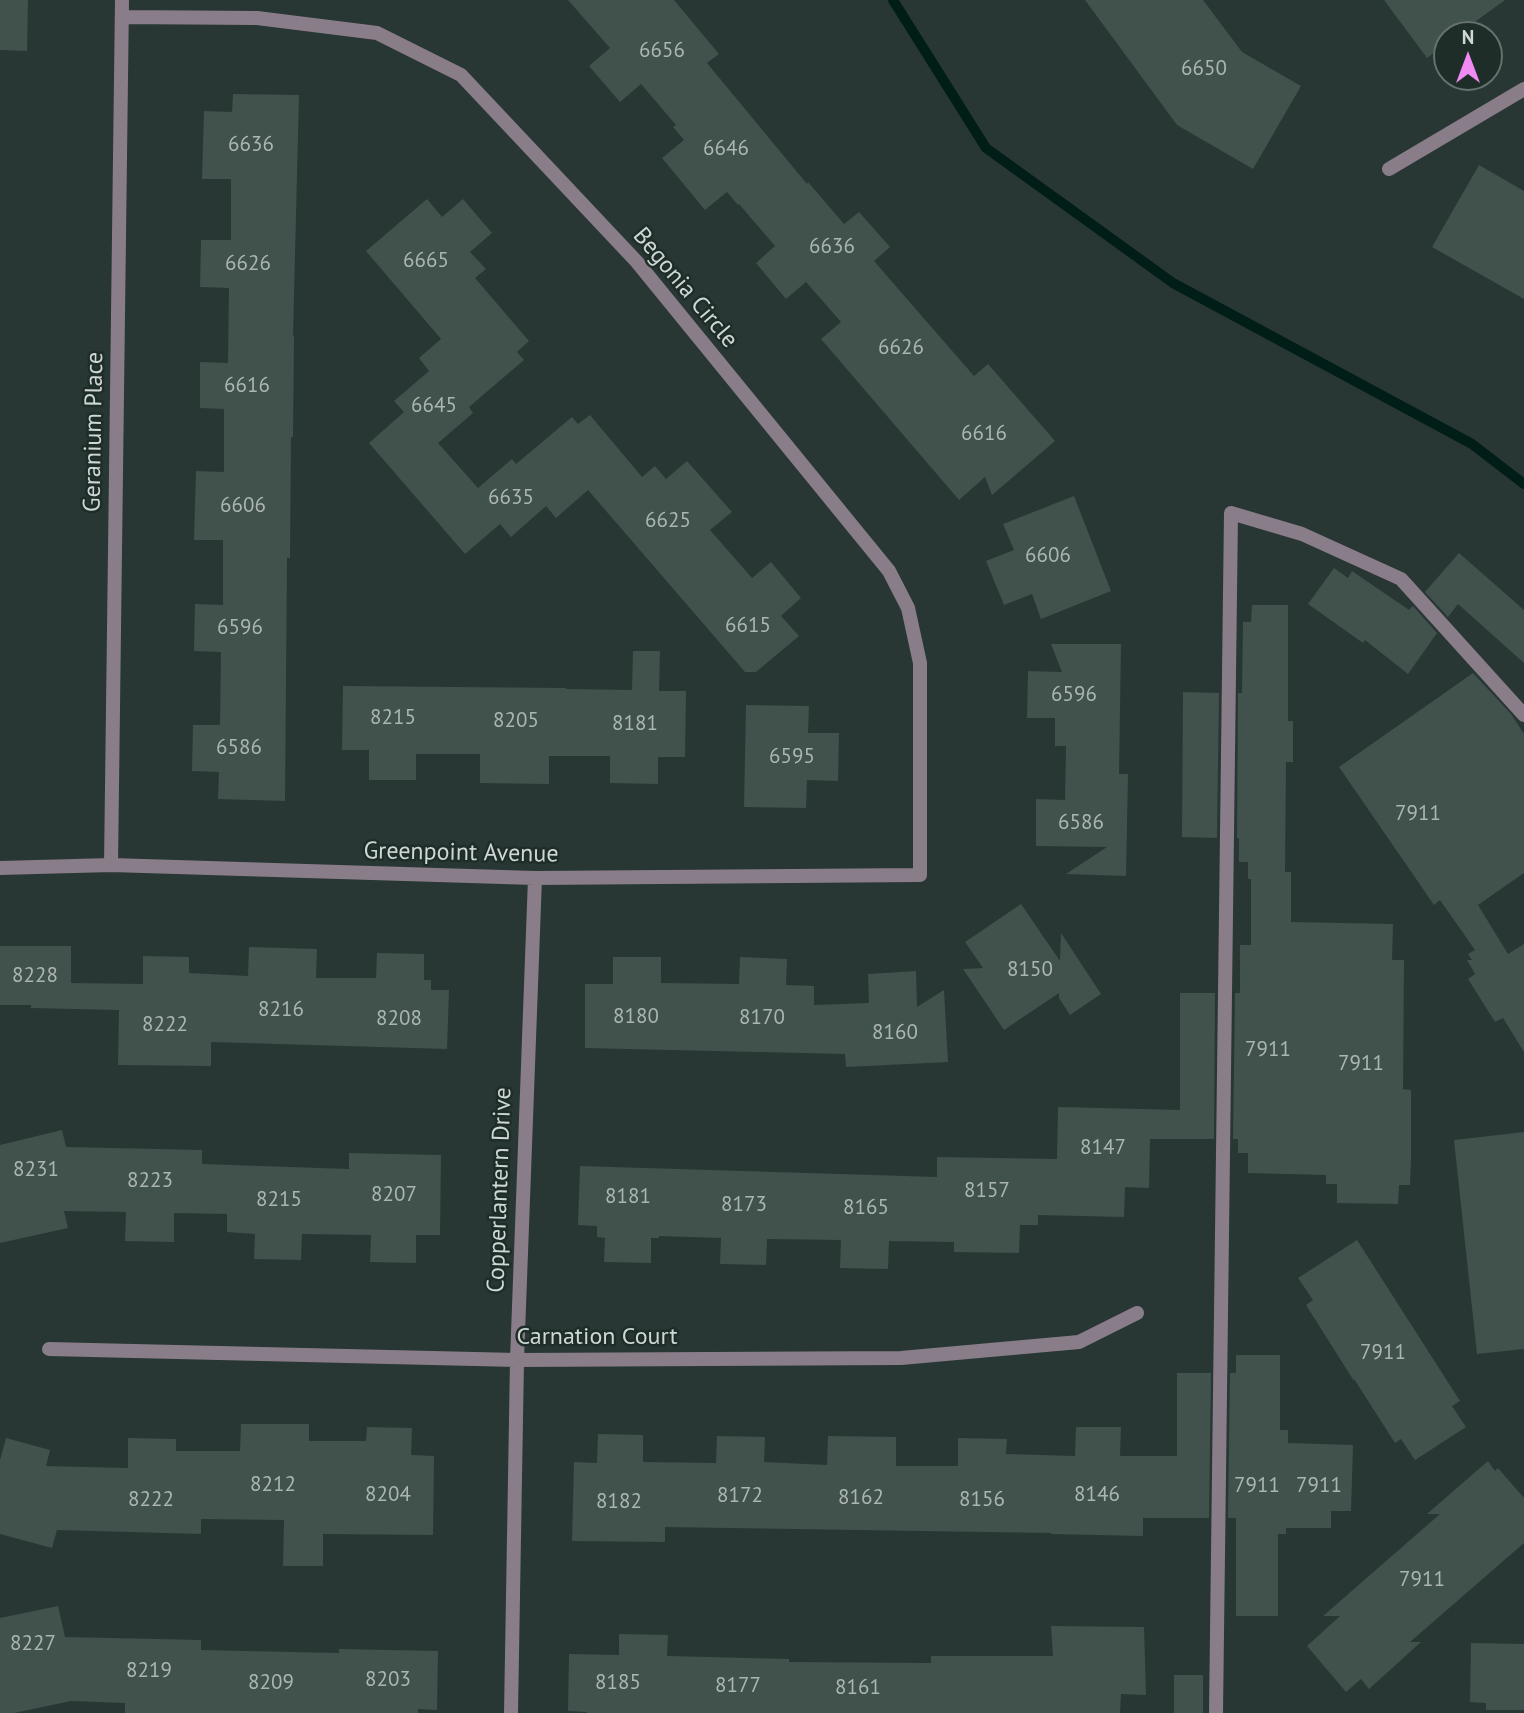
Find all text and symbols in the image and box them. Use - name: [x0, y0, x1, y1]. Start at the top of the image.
- north arrow: [1433, 21, 1503, 91]
- text: N: [1462, 25, 1474, 49]
- house number: 6656: [639, 38, 685, 64]
- house number: 6650: [1181, 56, 1227, 82]
- house number: 6636: [228, 132, 274, 158]
- house number: 6646: [703, 136, 749, 162]
- street label: Begonia Circle: [626, 222, 744, 354]
- house number: 6636: [809, 234, 855, 260]
- house number: 6665: [403, 248, 449, 274]
- house number: 6626: [225, 251, 271, 277]
- house number: 6626: [878, 335, 924, 361]
- street label: Geranium Place: [78, 352, 110, 512]
- house number: 6616: [224, 373, 270, 399]
- house number: 6645: [411, 393, 457, 419]
- house number: 6616: [961, 421, 1007, 447]
- house number: 6635: [488, 485, 534, 511]
- house number: 6606: [220, 493, 266, 519]
- house number: 6625: [645, 508, 691, 534]
- house number: 6606: [1025, 543, 1071, 569]
- house number: 6615: [725, 613, 771, 639]
- house number: 6596: [217, 615, 263, 641]
- house number: 6596: [1051, 682, 1097, 708]
- house number: 8215: [370, 705, 416, 731]
- house number: 8205: [493, 708, 539, 734]
- house number: 8181: [612, 711, 658, 737]
- house number: 6586: [216, 735, 262, 761]
- house number: 6595: [769, 744, 815, 770]
- house number: 7911: [1395, 801, 1441, 827]
- house number: 6586: [1058, 810, 1104, 836]
- street label: Greenpoint Avenue: [363, 837, 559, 869]
- house number: 8150: [1007, 957, 1053, 983]
- house number: 8228: [12, 963, 58, 989]
- house number: 8216: [258, 997, 304, 1023]
- house number: 8180: [613, 1004, 659, 1030]
- house number: 8170: [739, 1005, 785, 1031]
- house number: 8208: [376, 1006, 422, 1032]
- house number: 8222: [142, 1012, 188, 1038]
- house number: 8160: [872, 1020, 918, 1046]
- house number: 7911: [1245, 1037, 1291, 1063]
- house number: 7911: [1338, 1051, 1384, 1077]
- street label: Copperlantern Drive: [482, 1087, 518, 1293]
- house number: 8147: [1080, 1135, 1126, 1161]
- house number: 8231: [13, 1157, 59, 1183]
- house number: 8223: [127, 1168, 173, 1194]
- house number: 8157: [964, 1178, 1010, 1204]
- house number: 8207: [371, 1182, 417, 1208]
- house number: 8181: [605, 1184, 651, 1210]
- house number: 8215: [256, 1187, 302, 1213]
- house number: 8173: [721, 1192, 767, 1218]
- house number: 8165: [843, 1195, 889, 1221]
- street label: Carnation Court: [516, 1323, 678, 1351]
- house number: 7911: [1360, 1340, 1406, 1366]
- house number: 8212: [250, 1472, 296, 1498]
- house number: 7911: [1234, 1473, 1280, 1499]
- house number: 7911: [1296, 1473, 1342, 1499]
- house number: 8204: [365, 1482, 411, 1508]
- house number: 8146: [1074, 1482, 1120, 1508]
- house number: 8172: [717, 1483, 763, 1509]
- house number: 8162: [838, 1485, 884, 1511]
- house number: 8222: [128, 1487, 174, 1513]
- house number: 8156: [959, 1487, 1005, 1513]
- house number: 8182: [596, 1489, 642, 1515]
- house number: 7911: [1399, 1567, 1445, 1593]
- house number: 8227: [10, 1631, 56, 1657]
- house number: 8219: [126, 1658, 172, 1684]
- house number: 8203: [365, 1667, 411, 1693]
- house number: 8209: [248, 1670, 294, 1696]
- house number: 8185: [595, 1670, 641, 1696]
- house number: 8177: [715, 1673, 761, 1699]
- house number: 8161: [835, 1675, 881, 1701]

